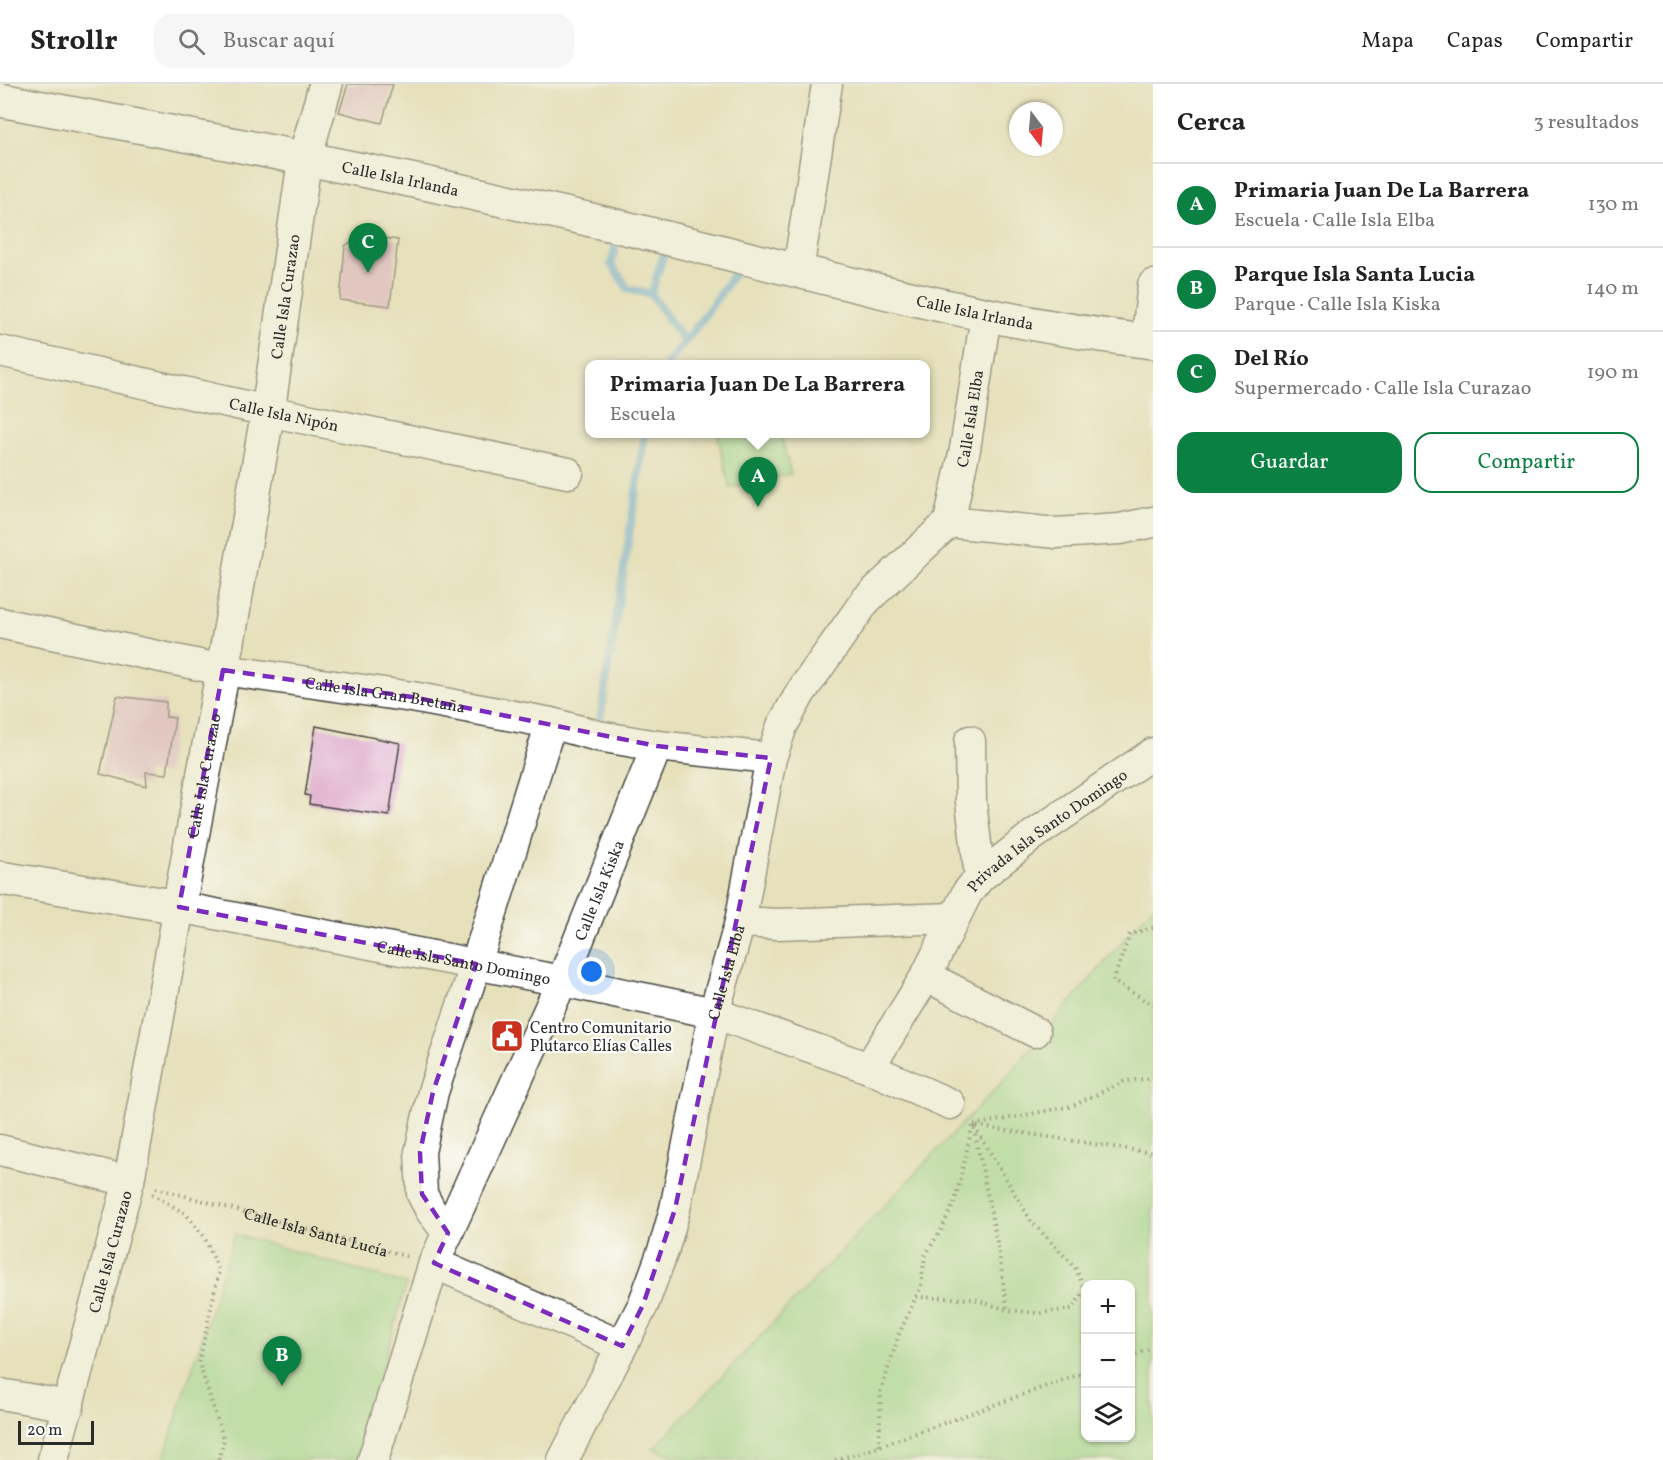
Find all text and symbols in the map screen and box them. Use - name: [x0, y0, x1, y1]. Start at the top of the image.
- search box: [154, 14, 574, 68]
- text: Strollr: [30, 22, 118, 61]
- icon: search: [175, 25, 208, 58]
- text: Buscar aquí: [223, 26, 335, 57]
- text: Mapa: [1362, 27, 1414, 56]
- text: Capas: [1447, 27, 1503, 56]
- text: Compartir: [1536, 27, 1633, 56]
- north arrow: [1009, 102, 1063, 156]
- text: Cerca: [1177, 105, 1246, 141]
- text: 3 resultados: [1534, 109, 1639, 137]
- street label: Calle Isla Irlanda: [340, 157, 461, 203]
- text: Primaria Juan De La Barrera: [1234, 176, 1529, 207]
- text: A: [1189, 191, 1204, 219]
- text: 130 m: [1588, 191, 1639, 219]
- text: Escuela · Calle Isla Elba: [1234, 207, 1435, 235]
- pin: C: [348, 224, 388, 273]
- street label: Calle Isla Curazao: [267, 233, 307, 361]
- text: Parque Isla Santa Lucia: [1234, 260, 1475, 291]
- text: B: [1190, 275, 1203, 303]
- text: 140 m: [1586, 275, 1639, 303]
- street label: Calle Isla Irlanda: [914, 291, 1035, 337]
- text: Parque · Calle Isla Kiska: [1234, 291, 1441, 319]
- text: Del Río: [1234, 344, 1309, 375]
- text: C: [1190, 359, 1203, 387]
- text: 190 m: [1587, 359, 1639, 387]
- popup: [585, 360, 930, 438]
- street label: Calle Isla Elba: [952, 368, 990, 470]
- text: Primaria Juan De La Barrera: [610, 370, 905, 401]
- text: Supermercado · Calle Isla Curazao: [1234, 375, 1531, 403]
- street label: Calle Isla Nipón: [227, 394, 340, 438]
- text: Escuela: [610, 401, 676, 429]
- button: Guardar: [1177, 432, 1402, 493]
- button: Compartir: [1414, 432, 1639, 493]
- pin: A: [738, 458, 777, 507]
- street label: Calle Isla Gran Bretaña: [303, 673, 467, 720]
- street label: Calle Isla Curazao: [183, 712, 228, 840]
- street label: Privada Isla Santo Domingo: [963, 765, 1132, 898]
- street label: Calle Isla Kiska: [570, 837, 631, 944]
- street label: Calle Isla Elba: [704, 922, 752, 1022]
- street label: Calle Isla Santo Domingo: [375, 937, 552, 992]
- your location: [577, 957, 606, 986]
- public building icon: Centro Comunitario Plutarco Elías Calles: [489, 1018, 525, 1054]
- place label: Centro Comunitario Plutarco Elías Calles: [530, 1018, 672, 1058]
- street label: Calle Isla Curazao: [85, 1188, 139, 1316]
- street label: Calle Isla Santa Lucía: [241, 1203, 390, 1264]
- map controls: [1081, 1280, 1135, 1442]
- button: +: [1081, 1280, 1135, 1334]
- button: −: [1081, 1334, 1135, 1388]
- pin: B: [262, 1336, 302, 1386]
- button: layers: [1081, 1388, 1135, 1442]
- scale bar: [18, 1418, 94, 1446]
- text: 20 m: [27, 1420, 62, 1442]

